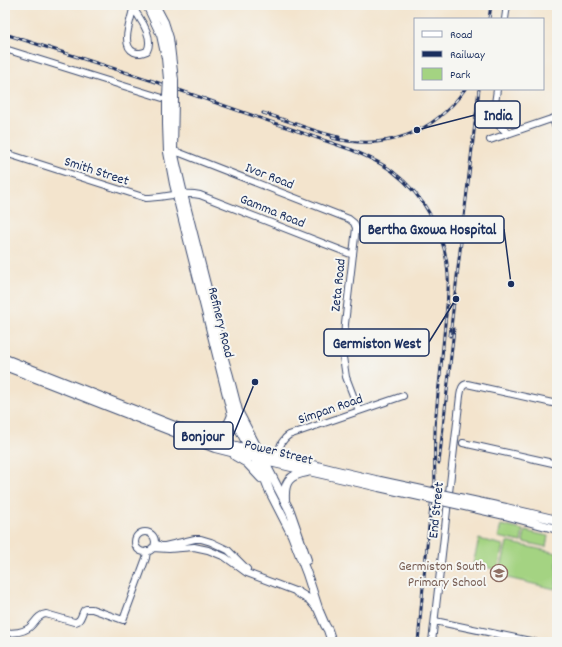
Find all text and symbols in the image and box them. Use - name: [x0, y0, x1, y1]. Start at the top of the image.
- legend: [414, 18, 544, 90]
- text: Road: [450, 27, 472, 44]
- text: Railway: [450, 47, 486, 64]
- text: Park: [450, 67, 471, 84]
- callout: India: [475, 101, 520, 128]
- text: India: [484, 106, 513, 128]
- street label: Smith Street: [61, 152, 131, 192]
- street label: Ivor Road: [242, 158, 297, 195]
- street label: Gamma Road: [237, 190, 308, 234]
- callout: Bertha Gxowa Hospital: [360, 216, 504, 243]
- text: Bertha Gxowa Hospital: [368, 220, 497, 242]
- street label: Zeta Road: [326, 258, 352, 313]
- street label: Refinery Road: [202, 285, 239, 360]
- callout: Germiston West: [324, 329, 429, 356]
- text: Germiston West: [333, 334, 422, 356]
- street label: Simpan Road: [296, 389, 366, 430]
- callout: Bonjour: [174, 422, 233, 449]
- text: Bonjour: [181, 427, 225, 449]
- street label: Power Street: [242, 435, 315, 471]
- street label: End Street: [424, 481, 450, 539]
- place label: Germiston South Primary School: [398, 557, 487, 593]
- school or university icon: Germiston South Primary School: [489, 563, 509, 583]

